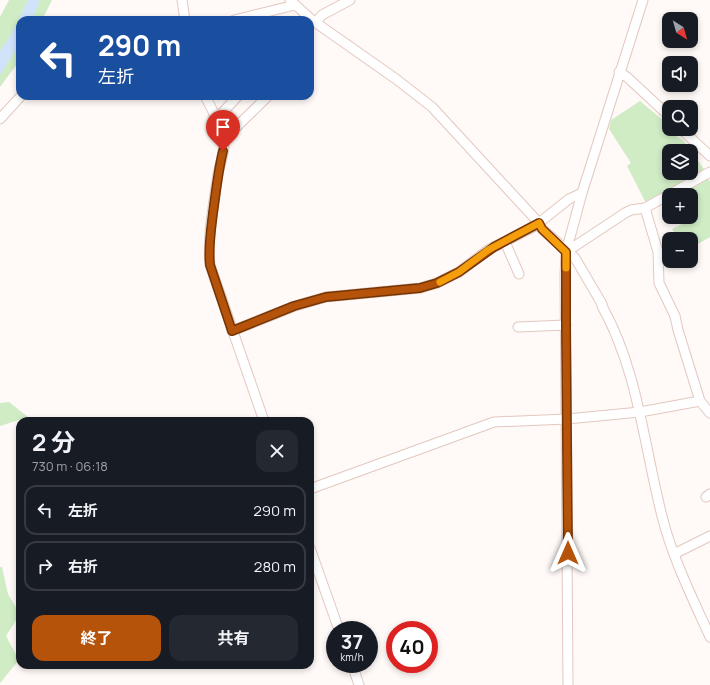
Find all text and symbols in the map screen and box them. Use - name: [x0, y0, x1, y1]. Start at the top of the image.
- north arrow: [662, 12, 698, 48]
- map controls: [662, 12, 698, 268]
- text: 290 m: [98, 26, 181, 64]
- icon: left: [32, 32, 84, 84]
- button: sound: [662, 56, 698, 92]
- text: 左折: [98, 64, 134, 88]
- button: search: [662, 100, 698, 136]
- pin: [206, 110, 240, 151]
- icon: arrive: [212, 116, 234, 138]
- button: layers: [662, 144, 698, 180]
- button: +: [662, 188, 698, 224]
- button: −: [662, 232, 698, 268]
- text: 2 分: [32, 425, 75, 458]
- button: close: [256, 430, 298, 472]
- text: 730 m · 06:18: [32, 457, 108, 475]
- icon: left: [34, 499, 56, 521]
- text: 左折: [68, 500, 98, 521]
- text: 290 m: [253, 500, 296, 521]
- position arrow: [547, 532, 589, 574]
- icon: right: [34, 555, 56, 577]
- text: 右折: [68, 556, 98, 577]
- text: 280 m: [254, 556, 296, 577]
- button: 終了: [32, 615, 161, 661]
- button: 共有: [169, 615, 298, 661]
- speed limit sign: 40: [386, 621, 438, 673]
- text: 37: [341, 628, 363, 655]
- text: km/h: [340, 650, 364, 664]

